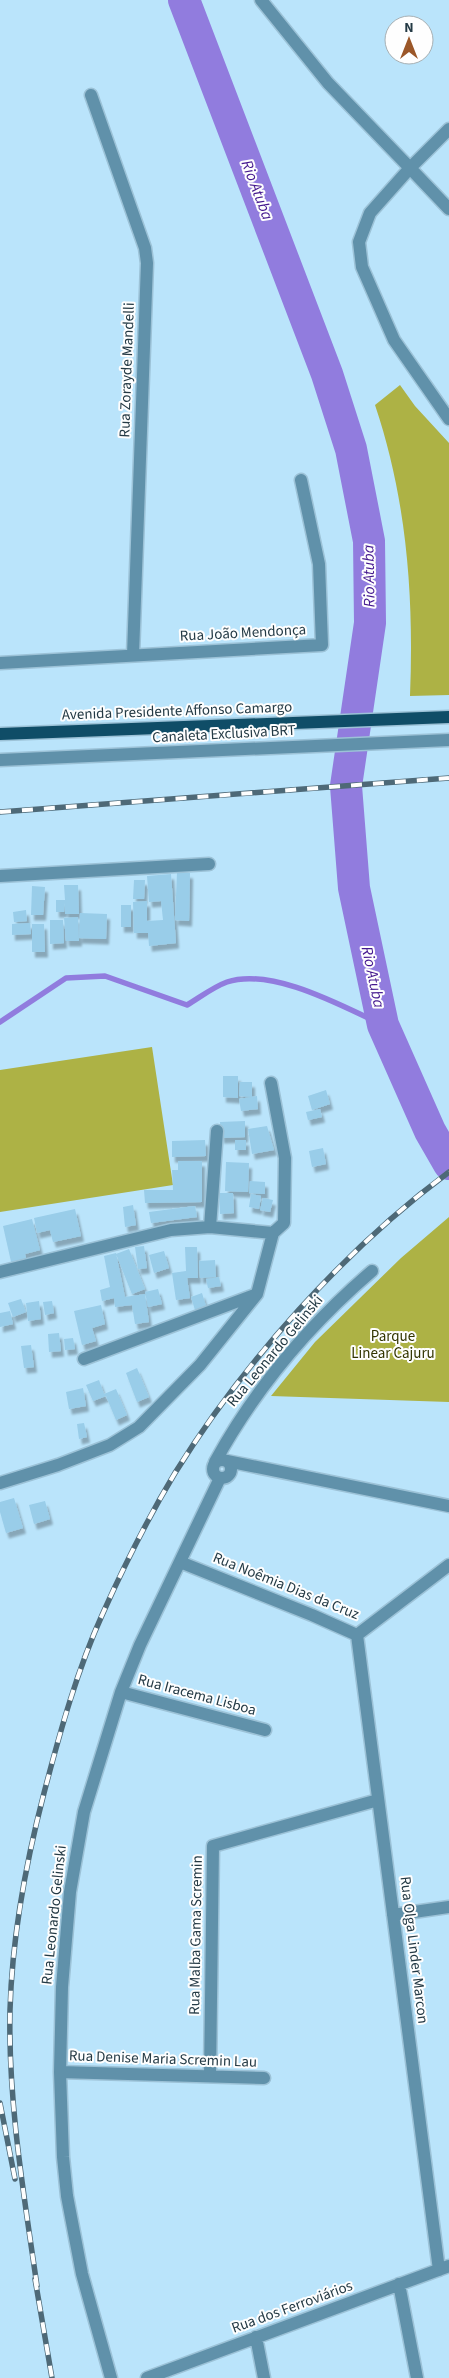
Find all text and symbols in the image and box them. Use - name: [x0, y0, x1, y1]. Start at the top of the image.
- north arrow: [384, 15, 434, 65]
- text: N: [404, 18, 414, 38]
- water label: Rio Atuba: [236, 157, 279, 224]
- street label: Rua Zorayde Mandelli: [114, 302, 140, 438]
- water label: Rio Atuba: [357, 544, 381, 607]
- street label: Rua João Mendonça: [179, 619, 307, 647]
- street label: Avenida Presidente Affonso Camargo: [62, 696, 292, 726]
- street label: Canaleta Exclusiva BRT: [152, 720, 296, 748]
- water label: Rio Atuba: [356, 944, 390, 1010]
- street label: Rua Leonardo Gelinski: [222, 1291, 328, 1411]
- park label: Parque Linear Cajuru: [351, 1326, 435, 1364]
- street label: Rua Noêmia Dias da Cruz: [210, 1547, 362, 1625]
- street label: Rua Iracema Lisboa: [136, 1669, 258, 1721]
- street label: Rua Leonardo Gelinski: [36, 1844, 72, 1986]
- street label: Rua Malba Gama Scremin: [184, 1855, 208, 2015]
- street label: Rua Olga Linder Marcon: [395, 1875, 433, 2025]
- street label: Rua Denise Maria Scremin Lau: [69, 2045, 257, 2073]
- street label: Rua dos Ferroviários: [229, 2275, 355, 2339]

